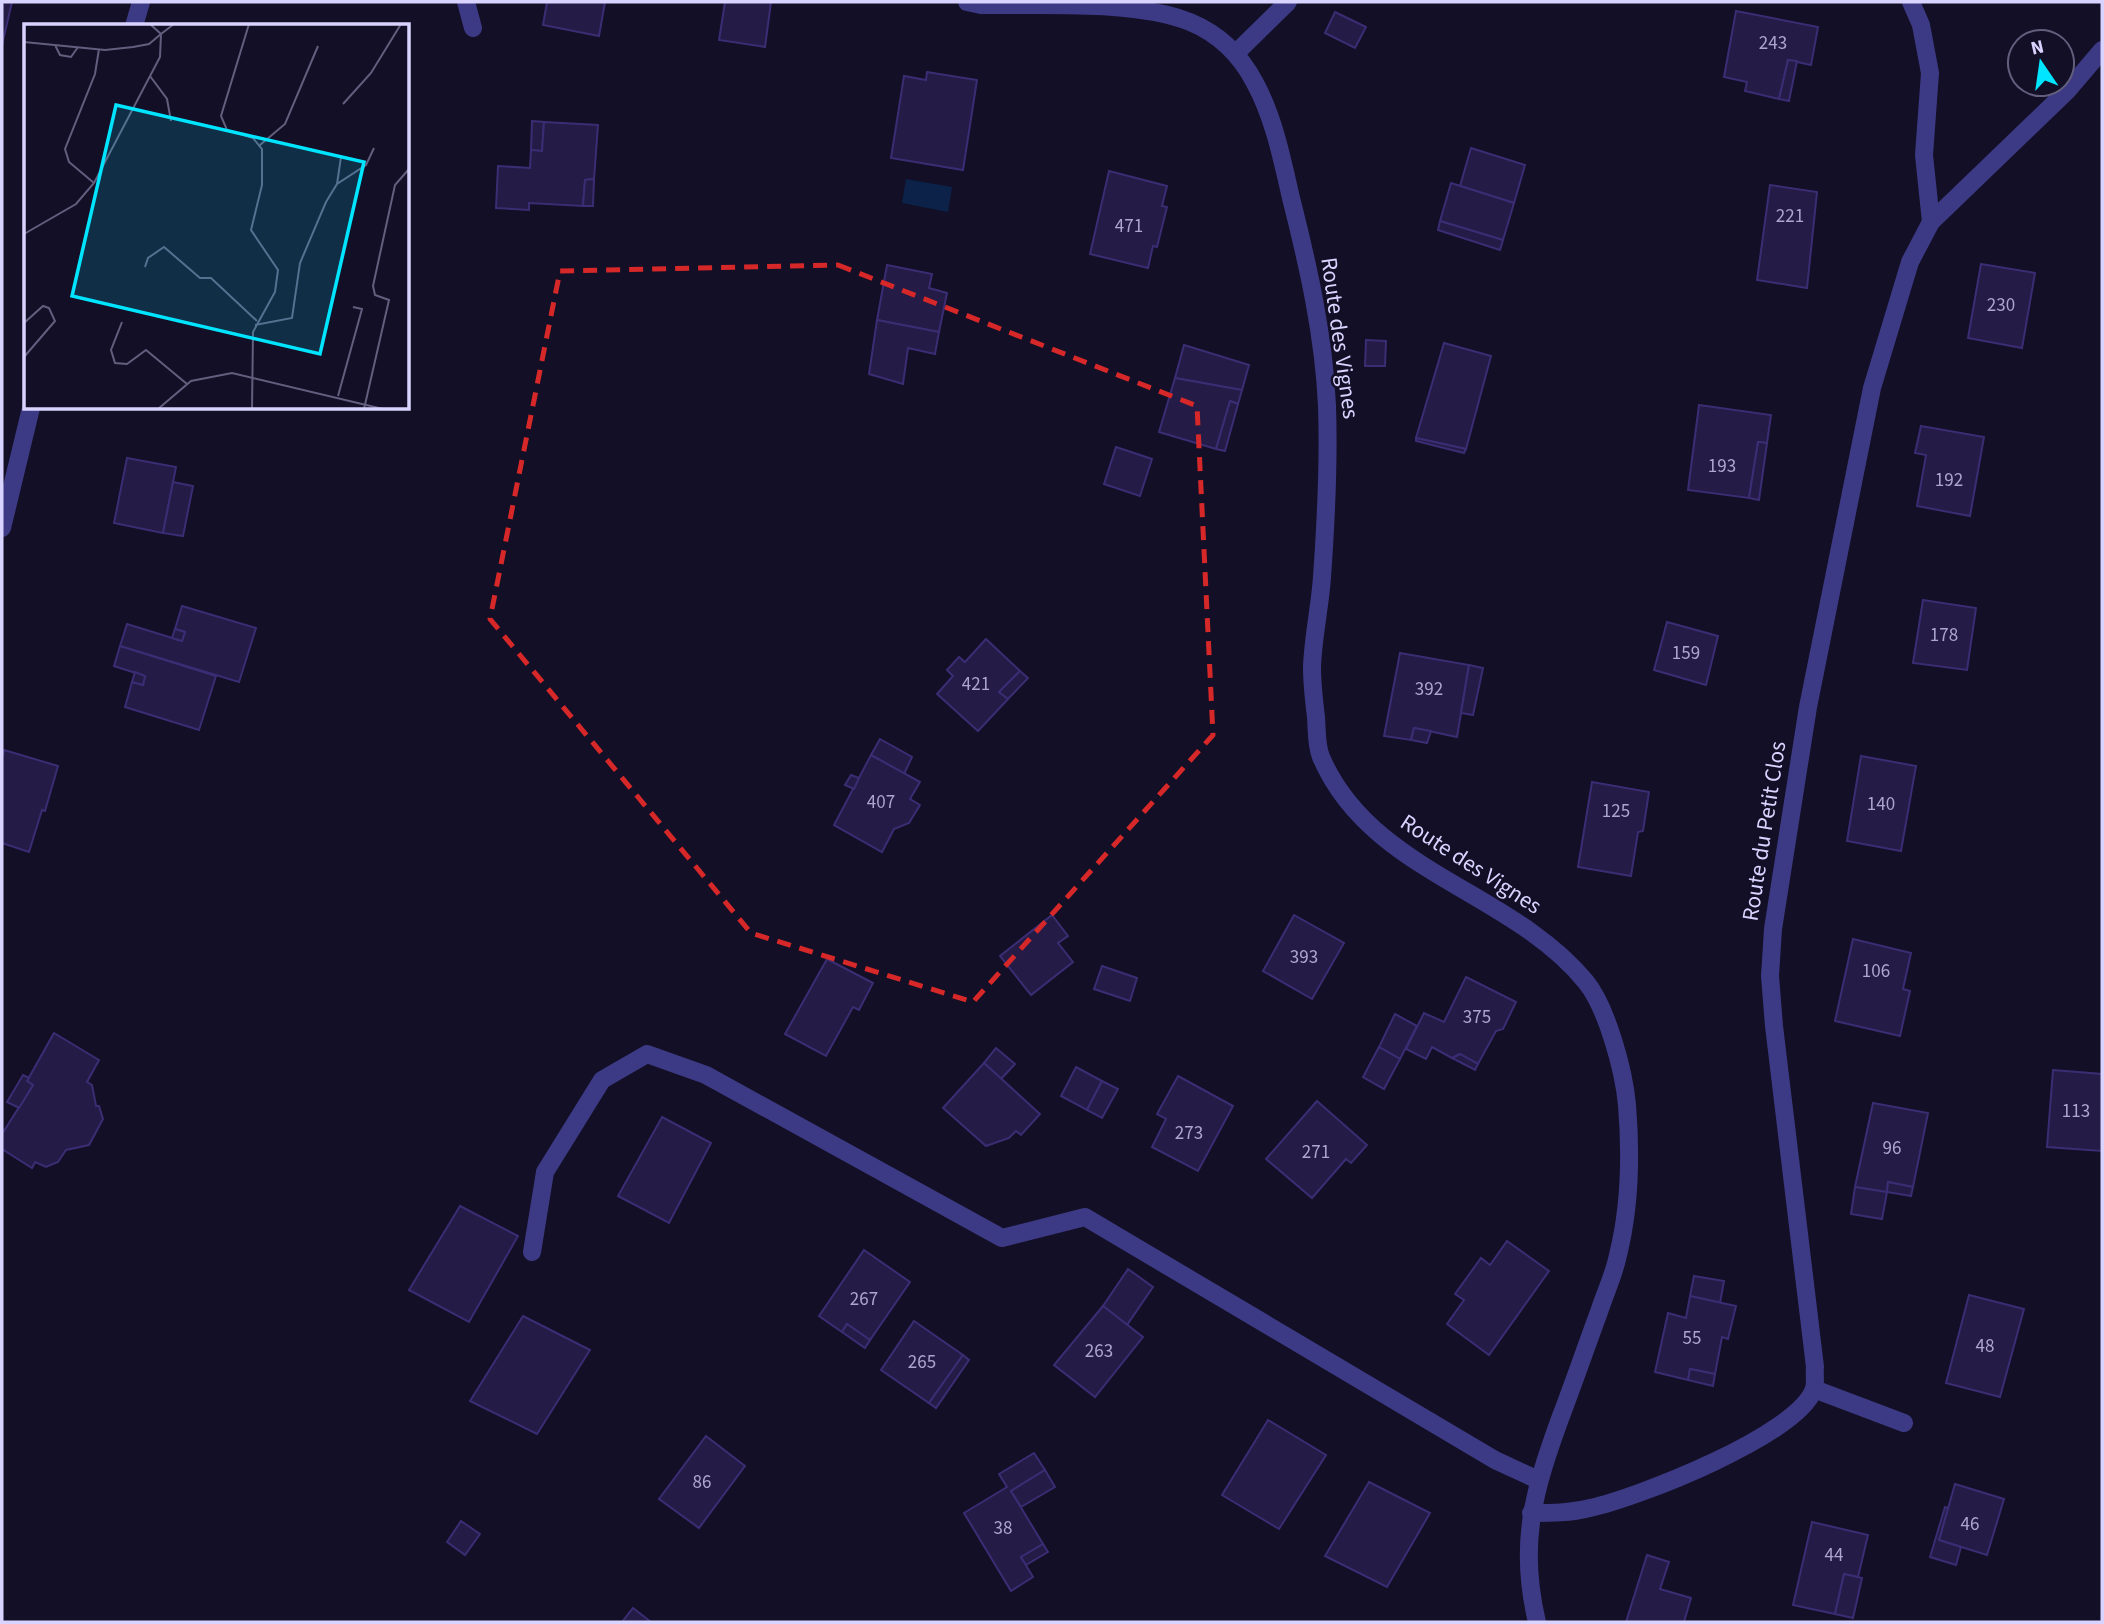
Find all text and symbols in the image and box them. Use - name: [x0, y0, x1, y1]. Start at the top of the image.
- inset map: [24, 24, 410, 410]
- north arrow: [2006, 28, 2076, 98]
- house number: 243: [1759, 30, 1787, 57]
- text: N: [2028, 33, 2047, 62]
- house number: 221: [1776, 203, 1804, 230]
- house number: 471: [1115, 213, 1143, 240]
- street label: Route des Vignes: [1312, 255, 1368, 421]
- house number: 230: [1987, 292, 2015, 319]
- house number: 193: [1708, 453, 1736, 480]
- house number: 192: [1935, 467, 1963, 494]
- house number: 178: [1930, 622, 1958, 649]
- house number: 159: [1672, 640, 1700, 667]
- house number: 421: [962, 671, 990, 698]
- house number: 392: [1415, 676, 1443, 703]
- street label: Route du Petit Clos: [1733, 739, 1795, 923]
- house number: 407: [867, 789, 895, 816]
- house number: 140: [1867, 791, 1895, 818]
- house number: 125: [1602, 798, 1630, 825]
- street label: Route des Vignes: [1394, 806, 1548, 922]
- house number: 393: [1290, 944, 1318, 971]
- house number: 106: [1862, 958, 1890, 985]
- house number: 375: [1463, 1004, 1491, 1031]
- house number: 113: [2062, 1098, 2090, 1125]
- house number: 273: [1175, 1120, 1203, 1147]
- house number: 96: [1883, 1135, 1901, 1162]
- house number: 271: [1302, 1139, 1330, 1166]
- house number: 267: [850, 1286, 878, 1313]
- house number: 55: [1683, 1325, 1701, 1352]
- house number: 48: [1976, 1333, 1994, 1360]
- house number: 263: [1085, 1338, 1113, 1365]
- house number: 265: [908, 1349, 936, 1376]
- house number: 86: [693, 1469, 711, 1496]
- house number: 46: [1961, 1511, 1979, 1538]
- house number: 38: [994, 1515, 1012, 1542]
- house number: 44: [1825, 1542, 1843, 1569]

